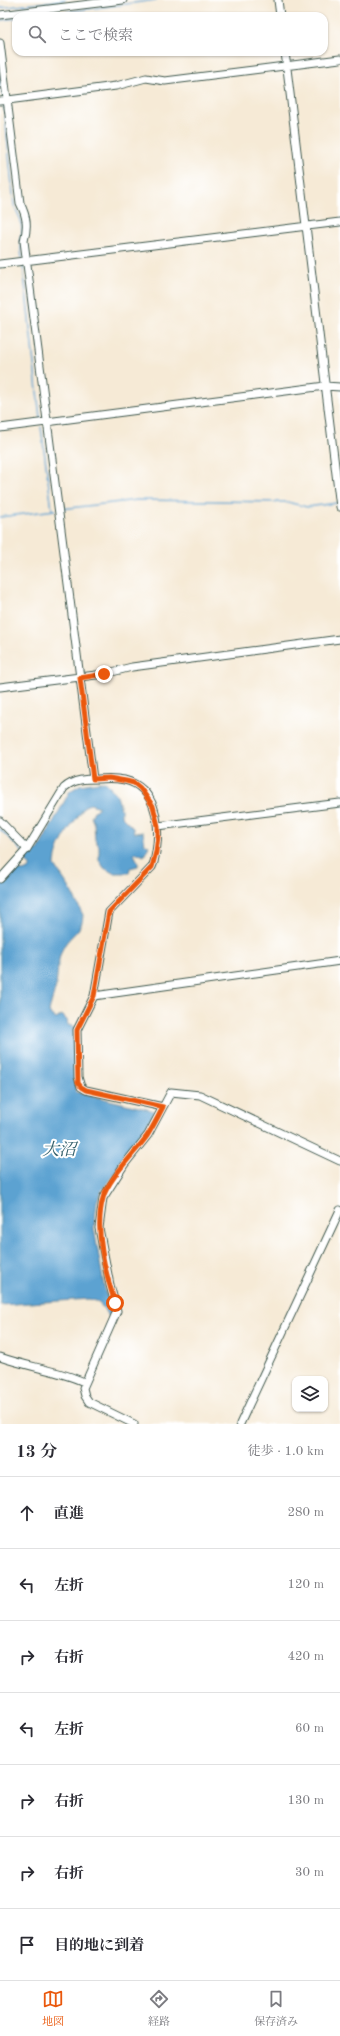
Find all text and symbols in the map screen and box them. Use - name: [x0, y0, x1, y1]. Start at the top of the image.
- search box: [12, 12, 328, 56]
- icon: search: [26, 23, 48, 45]
- text: ここで検索: [58, 29, 133, 44]
- route end: [95, 665, 113, 683]
- water label: 大沼: [42, 1140, 79, 1159]
- route start: [106, 1294, 124, 1312]
- map controls: [292, 1376, 328, 1412]
- button: layers: [292, 1376, 328, 1412]
- text: 13 分: [16, 1444, 57, 1461]
- text: 徒歩 · 1.0 km: [248, 1445, 324, 1458]
- icon: ahead: [16, 1502, 38, 1524]
- text: 280 m: [287, 1506, 324, 1519]
- text: 直進: [54, 1507, 84, 1522]
- icon: left: [16, 1574, 38, 1596]
- text: 120 m: [287, 1578, 324, 1591]
- text: 左折: [54, 1579, 84, 1594]
- icon: right: [16, 1646, 38, 1668]
- text: 420 m: [287, 1650, 324, 1663]
- text: 右折: [54, 1651, 84, 1666]
- icon: left: [16, 1718, 38, 1740]
- text: 60 m: [295, 1722, 324, 1735]
- text: 左折: [54, 1723, 84, 1738]
- icon: right: [16, 1790, 38, 1812]
- text: 130 m: [287, 1794, 324, 1807]
- text: 右折: [54, 1795, 84, 1810]
- icon: right: [16, 1862, 38, 1884]
- text: 30 m: [295, 1866, 324, 1879]
- text: 右折: [54, 1867, 84, 1882]
- icon: arrive: [16, 1934, 38, 1956]
- text: 目的地に到着: [54, 1939, 144, 1954]
- tab: 地図: [42, 1988, 64, 2030]
- tab: 経路: [148, 1988, 170, 2030]
- tab: 保存済み: [254, 1988, 298, 2030]

